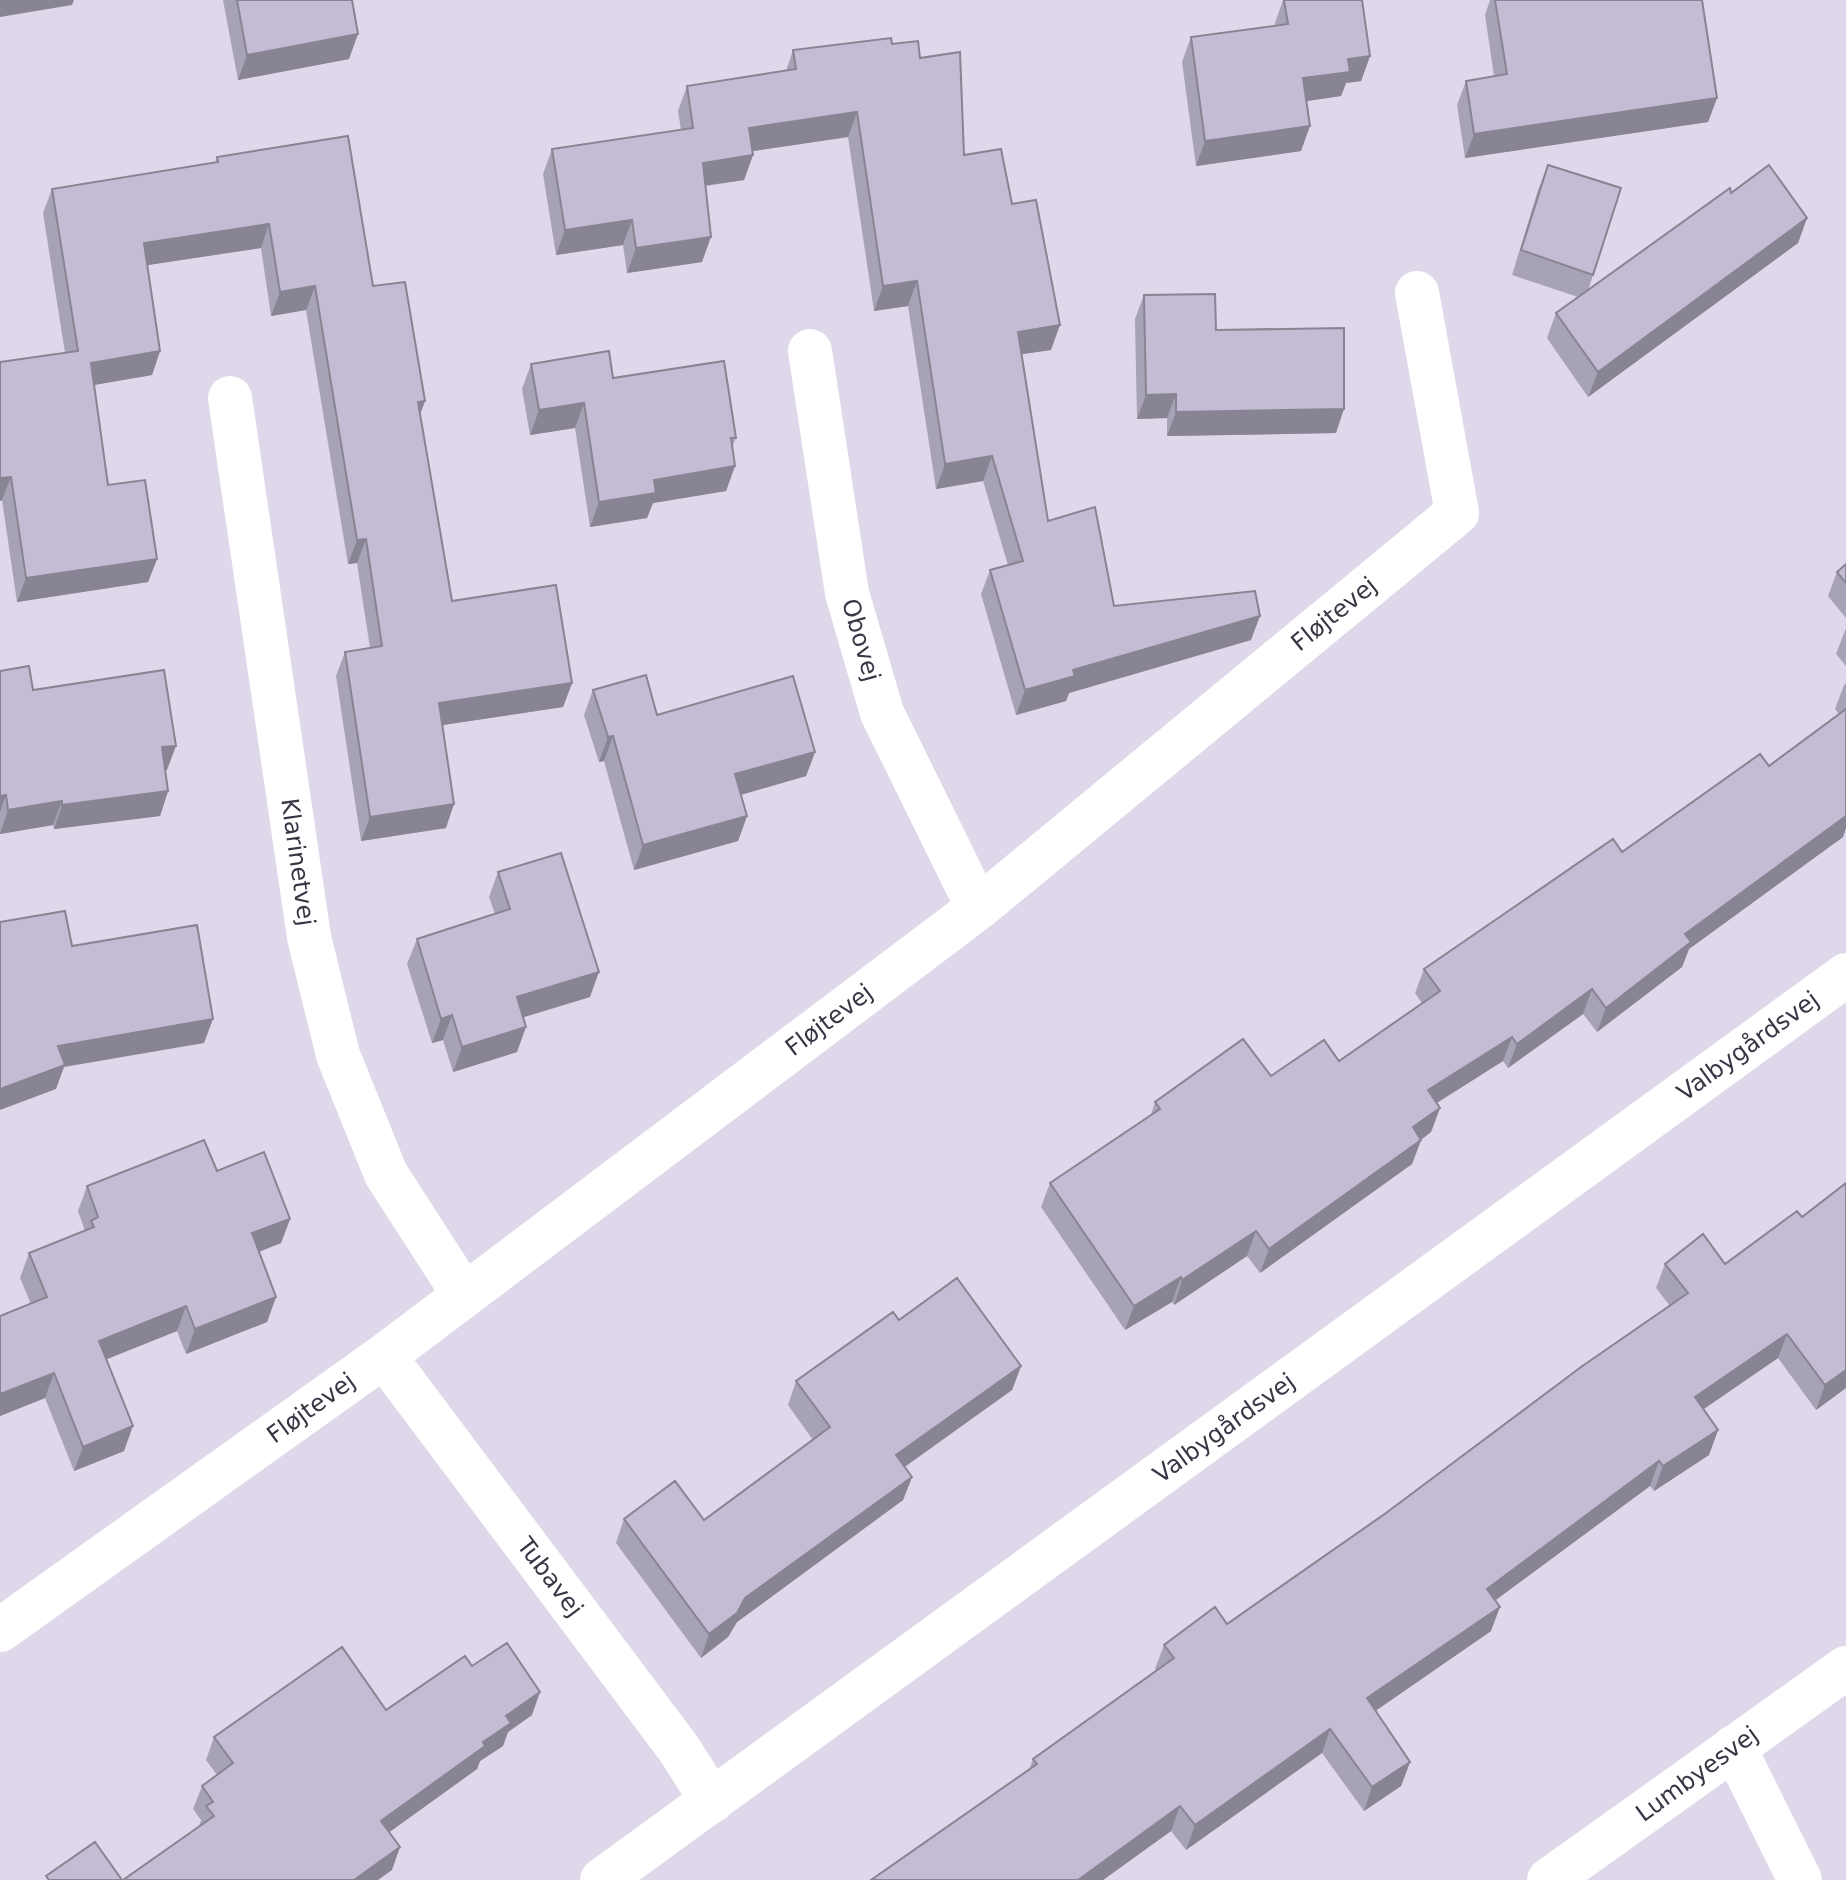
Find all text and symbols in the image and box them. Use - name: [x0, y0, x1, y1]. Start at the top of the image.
- street label: Fløjtevej: [1286, 571, 1382, 657]
- street label: Obovej: [836, 596, 886, 684]
- street label: Klarinetvej: [275, 796, 321, 928]
- street label: Fløjtevej: [780, 978, 878, 1062]
- street label: Valbygårdsvej: [1671, 984, 1824, 1107]
- street label: Valbygårdsvej: [1147, 1366, 1300, 1489]
- street label: Fløjtevej: [262, 1367, 360, 1449]
- street label: Tubavej: [511, 1531, 589, 1622]
- street label: Lumbyesvej: [1631, 1720, 1763, 1828]

